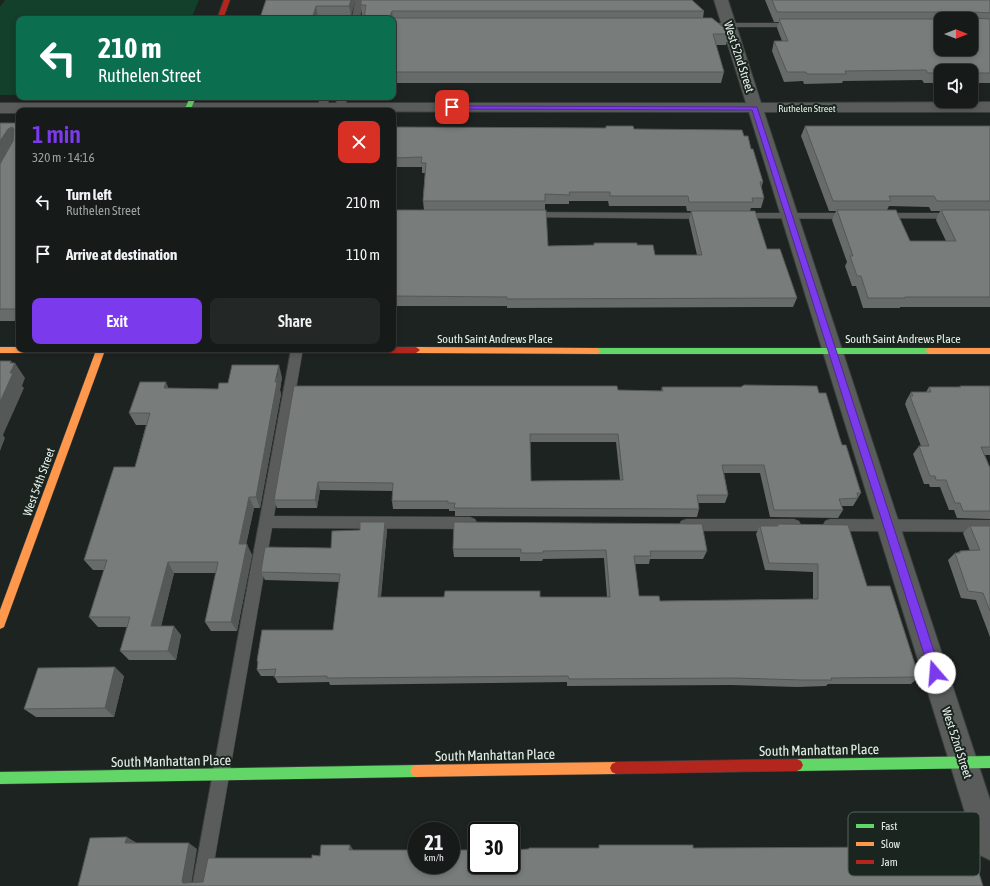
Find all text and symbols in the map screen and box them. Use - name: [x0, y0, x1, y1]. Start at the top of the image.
- north arrow: [934, 12, 978, 56]
- map controls: [934, 12, 978, 108]
- street label: West 52nd Street: [721, 20, 757, 95]
- icon: left: [32, 32, 84, 84]
- text: 210 m: [98, 32, 161, 64]
- button: sound: [934, 64, 978, 108]
- text: Ruthelen Street: [98, 65, 201, 86]
- pin: [435, 90, 469, 124]
- icon: arrive: [441, 96, 463, 118]
- street label: Ruthelen Street: [778, 103, 836, 114]
- text: 1 min: [32, 121, 81, 148]
- button: close: [338, 121, 380, 163]
- text: 320 m · 14:16: [32, 150, 95, 165]
- text: Turn left: [66, 186, 112, 203]
- icon: left: [32, 191, 54, 213]
- text: 210 m: [346, 194, 380, 211]
- text: Ruthelen Street: [66, 203, 141, 218]
- icon: arrive: [32, 243, 54, 265]
- text: Arrive at destination: [66, 246, 177, 263]
- text: 110 m: [346, 246, 380, 263]
- button: Exit: [32, 298, 202, 344]
- button: Share: [210, 298, 380, 344]
- street label: South Saint Andrews Place: [437, 332, 553, 346]
- street label: South Saint Andrews Place: [845, 332, 961, 346]
- street label: West 54th Street: [20, 445, 58, 518]
- position arrow: [914, 652, 956, 694]
- street label: West 52nd Street: [939, 706, 975, 781]
- street label: South Manhattan Place: [759, 741, 879, 759]
- street label: South Manhattan Place: [435, 746, 555, 764]
- street label: South Manhattan Place: [111, 752, 231, 770]
- legend: [848, 812, 980, 876]
- text: Fast: [881, 820, 897, 832]
- speed limit sign: 30: [468, 822, 520, 874]
- text: 21: [425, 831, 443, 854]
- text: Slow: [881, 838, 900, 850]
- text: km/h: [424, 852, 444, 863]
- text: Jam: [881, 856, 898, 868]

